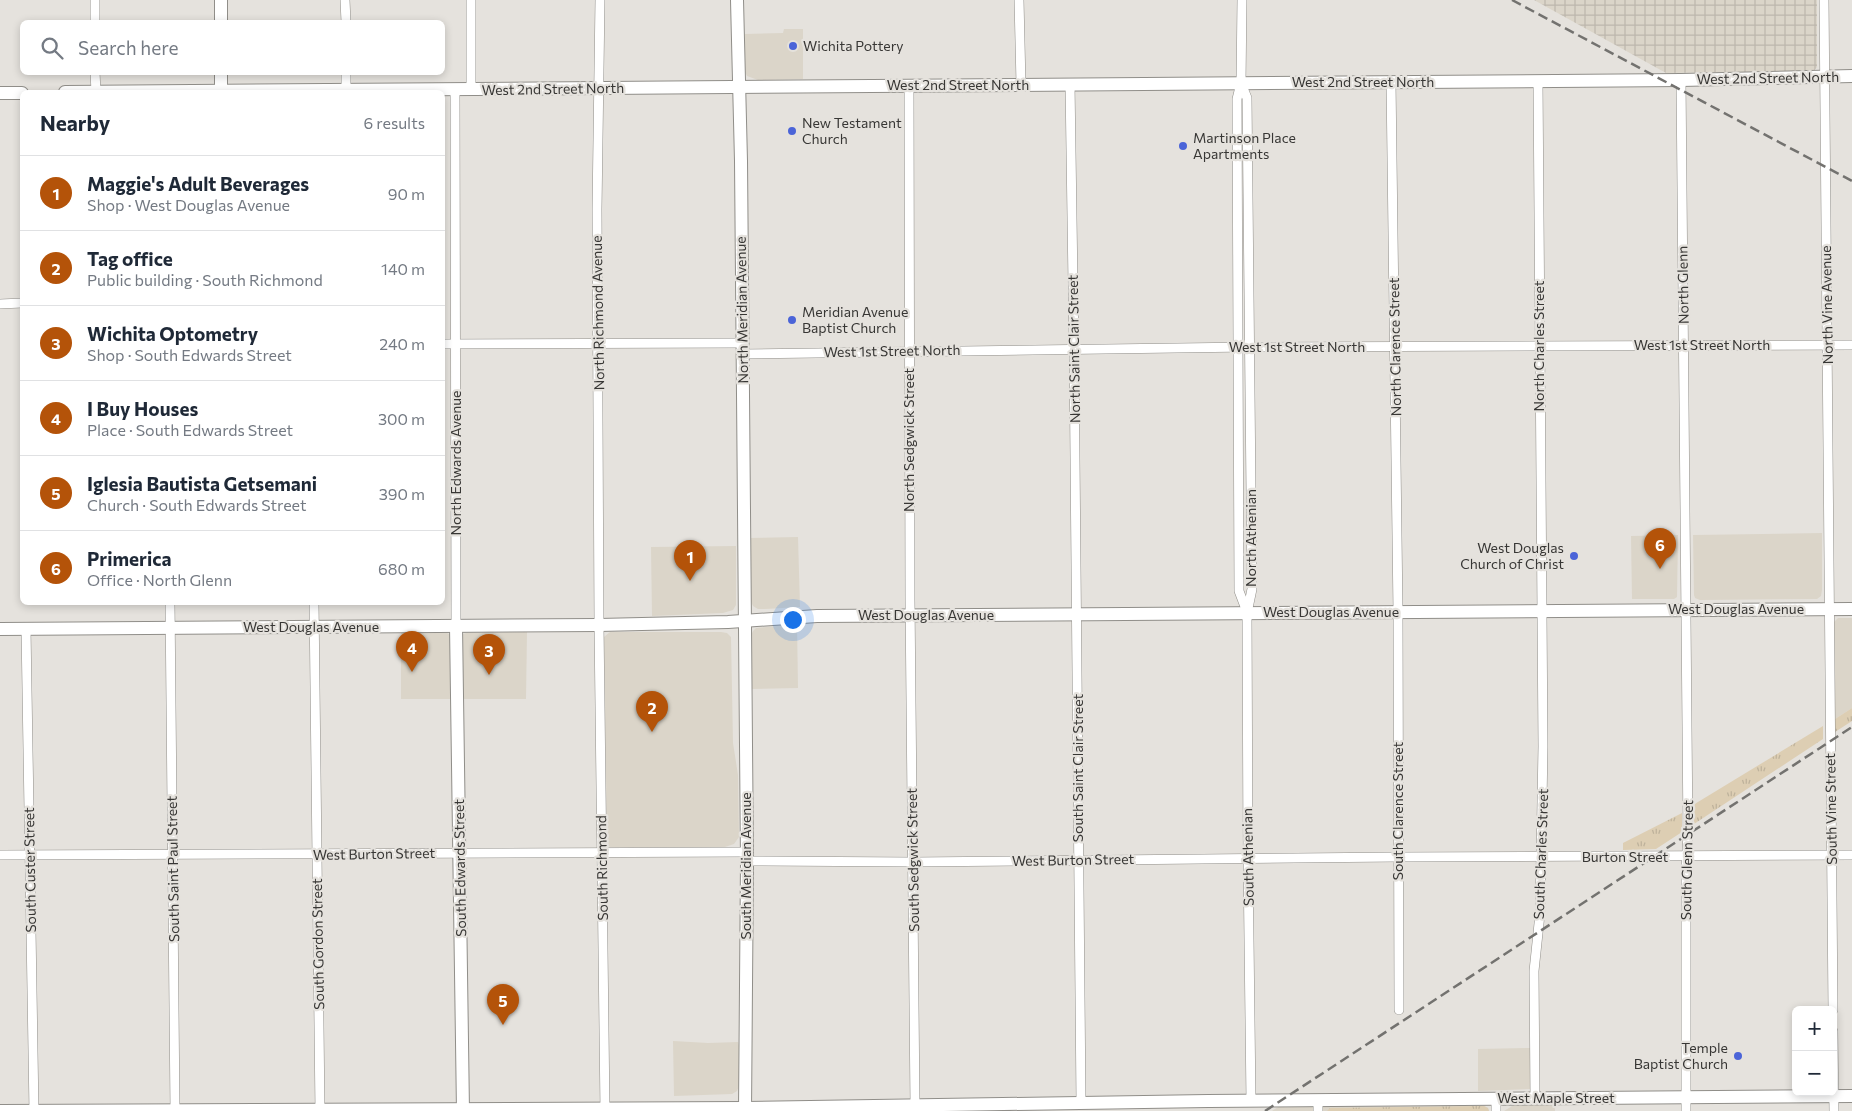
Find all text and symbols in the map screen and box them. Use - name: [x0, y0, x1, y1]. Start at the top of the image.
- search box: [20, 20, 445, 75]
- icon: search: [38, 34, 66, 62]
- text: Search here: [78, 36, 178, 59]
- place label: Wichita Pottery: [803, 37, 904, 54]
- marker: Wichita Pottery: [787, 40, 799, 52]
- street label: West 2nd Street North: [1697, 68, 1839, 87]
- street label: West 2nd Street North: [1292, 73, 1434, 90]
- street label: West 2nd Street North: [887, 76, 1029, 93]
- street label: West 2nd Street North: [482, 79, 624, 98]
- text: Nearby: [40, 110, 110, 135]
- text: 6 results: [364, 113, 425, 132]
- place label: New Testament Church: [802, 114, 902, 147]
- marker: New Testament Church: [786, 125, 798, 137]
- place label: Martinson Place Apartments: [1193, 129, 1296, 162]
- marker: Martinson Place Apartments: [1177, 140, 1189, 152]
- text: Maggie's Adult Beverages: [87, 172, 309, 195]
- text: 1: [52, 184, 60, 203]
- text: 90 m: [388, 184, 425, 203]
- text: Shop · West Douglas Avenue: [87, 195, 290, 214]
- street label: North Richmond Avenue: [588, 235, 607, 391]
- street label: North Meridian Avenue: [732, 236, 751, 384]
- street label: North Vine Avenue: [1817, 245, 1836, 365]
- street label: North Glenn: [1673, 246, 1692, 324]
- text: Tag office: [87, 247, 173, 270]
- text: 2: [51, 259, 61, 278]
- text: 140 m: [381, 259, 425, 278]
- text: Public building · South Richmond: [87, 270, 323, 289]
- street label: North Saint Clair Street: [1064, 274, 1083, 423]
- street label: North Clarence Street: [1385, 277, 1404, 417]
- street label: North Charles Street: [1530, 280, 1547, 412]
- place label: Meridian Avenue Baptist Church: [802, 303, 908, 336]
- marker: Meridian Avenue Baptist Church: [786, 314, 798, 326]
- text: Wichita Optometry: [87, 322, 258, 345]
- text: 3: [51, 334, 61, 353]
- text: 240 m: [379, 334, 425, 353]
- street label: West 1st Street North: [1634, 336, 1770, 353]
- street label: West 1st Street North: [1229, 338, 1365, 355]
- street label: West 1st Street North: [824, 341, 960, 360]
- text: Shop · South Edwards Street: [87, 345, 292, 364]
- street label: North Sedgwick Street: [900, 368, 917, 512]
- street label: North Edwards Avenue: [447, 391, 464, 535]
- text: I Buy Houses: [87, 397, 198, 420]
- text: 4: [51, 409, 61, 428]
- text: 300 m: [378, 409, 425, 428]
- text: Place · South Edwards Street: [87, 420, 293, 439]
- text: Iglesia Bautista Getsemani: [87, 472, 317, 495]
- text: 5: [51, 484, 61, 503]
- text: 390 m: [379, 484, 425, 503]
- street label: North Athenian: [1242, 489, 1259, 587]
- text: Church · South Edwards Street: [87, 495, 307, 514]
- pin: 6: [1644, 528, 1676, 569]
- place label: West Douglas Church of Christ: [1460, 539, 1564, 572]
- pin: 1: [674, 540, 706, 581]
- text: Primerica: [87, 547, 171, 570]
- marker: West Douglas Church of Christ: [1568, 550, 1580, 562]
- text: 6: [51, 559, 61, 578]
- text: 680 m: [378, 559, 425, 578]
- text: Office · North Glenn: [87, 570, 232, 589]
- street label: West Douglas Avenue: [1668, 600, 1804, 617]
- street label: West Douglas Avenue: [1263, 603, 1399, 620]
- street label: West Douglas Avenue: [858, 606, 994, 623]
- your location: [780, 607, 806, 633]
- street label: West Douglas Avenue: [243, 618, 379, 635]
- pin: 4: [396, 631, 428, 672]
- pin: 3: [473, 634, 505, 675]
- pin: 2: [636, 691, 668, 732]
- street label: South Saint Clair Street: [1069, 694, 1086, 842]
- street label: South Clarence Street: [1389, 741, 1406, 880]
- street label: South Vine Street: [1821, 753, 1840, 865]
- street label: South Sedgwick Street: [903, 788, 922, 932]
- street label: South Charles Street: [1530, 788, 1551, 920]
- street label: South Meridian Avenue: [737, 792, 754, 940]
- street label: South Saint Paul Street: [163, 796, 182, 942]
- street label: South Edwards Street: [450, 799, 469, 937]
- street label: South Glenn Street: [1677, 799, 1696, 920]
- street label: South Custer Street: [20, 807, 39, 933]
- street label: South Athenian: [1238, 808, 1257, 906]
- street label: South Richmond: [592, 815, 611, 921]
- street label: West Burton Street: [313, 844, 435, 863]
- street label: Burton Street: [1582, 848, 1669, 865]
- street label: West Burton Street: [1012, 850, 1134, 869]
- street label: South Gordon Street: [308, 878, 327, 1010]
- pin: 5: [487, 984, 519, 1025]
- map controls: [1792, 1006, 1837, 1096]
- button: +: [1792, 1006, 1837, 1051]
- place label: Temple Baptist Church: [1634, 1039, 1728, 1072]
- marker: Temple Baptist Church: [1732, 1050, 1744, 1062]
- button: −: [1792, 1051, 1837, 1096]
- street label: West Maple Street: [1497, 1089, 1615, 1106]

